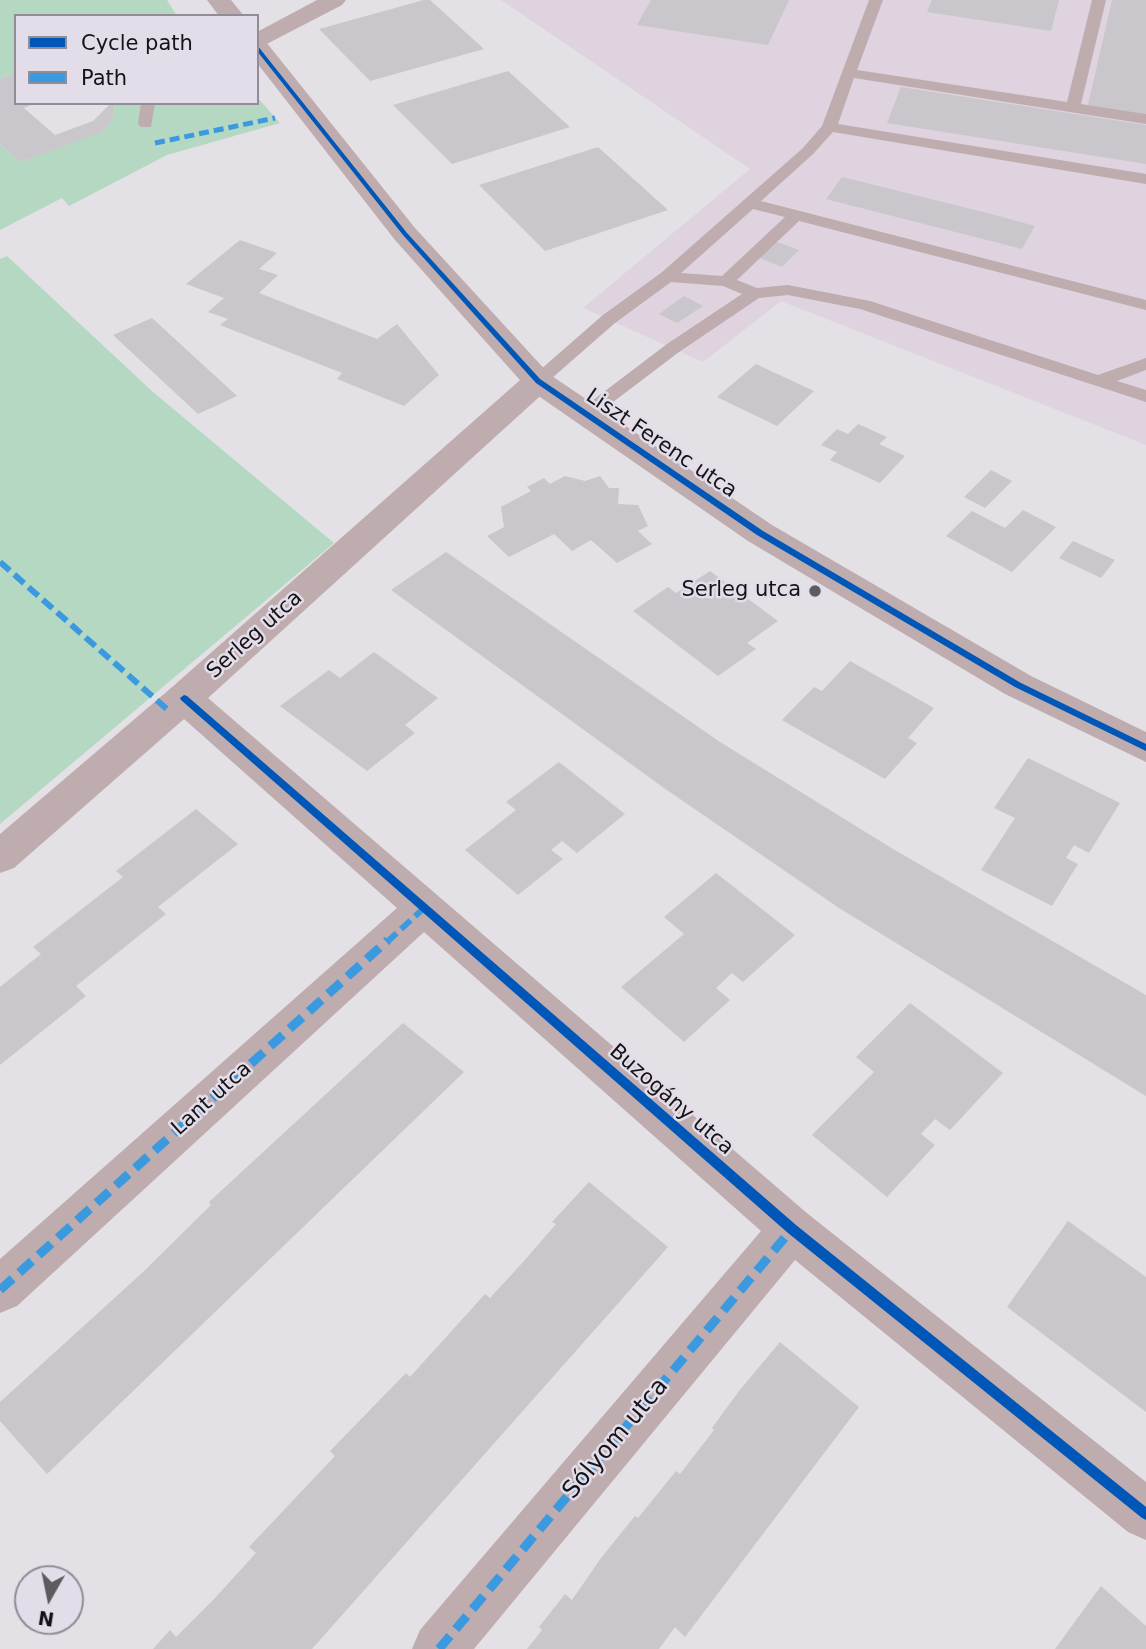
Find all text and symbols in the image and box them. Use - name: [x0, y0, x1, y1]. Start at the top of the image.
- legend: [14, 14, 259, 105]
- text: Cycle path: [81, 31, 193, 55]
- text: Path: [81, 66, 127, 90]
- street label: Liszt Ferenc utca: [581, 384, 741, 504]
- place label: Serleg utca: [681, 578, 801, 604]
- marker: Serleg utca: [807, 583, 823, 599]
- street label: Serleg utca: [202, 586, 308, 684]
- street label: Buzogány utca: [604, 1039, 738, 1161]
- street label: Lant utca: [167, 1057, 257, 1141]
- street label: Sólyom utca: [557, 1373, 675, 1505]
- north arrow: [14, 1565, 84, 1635]
- text: N: [36, 1607, 56, 1631]

